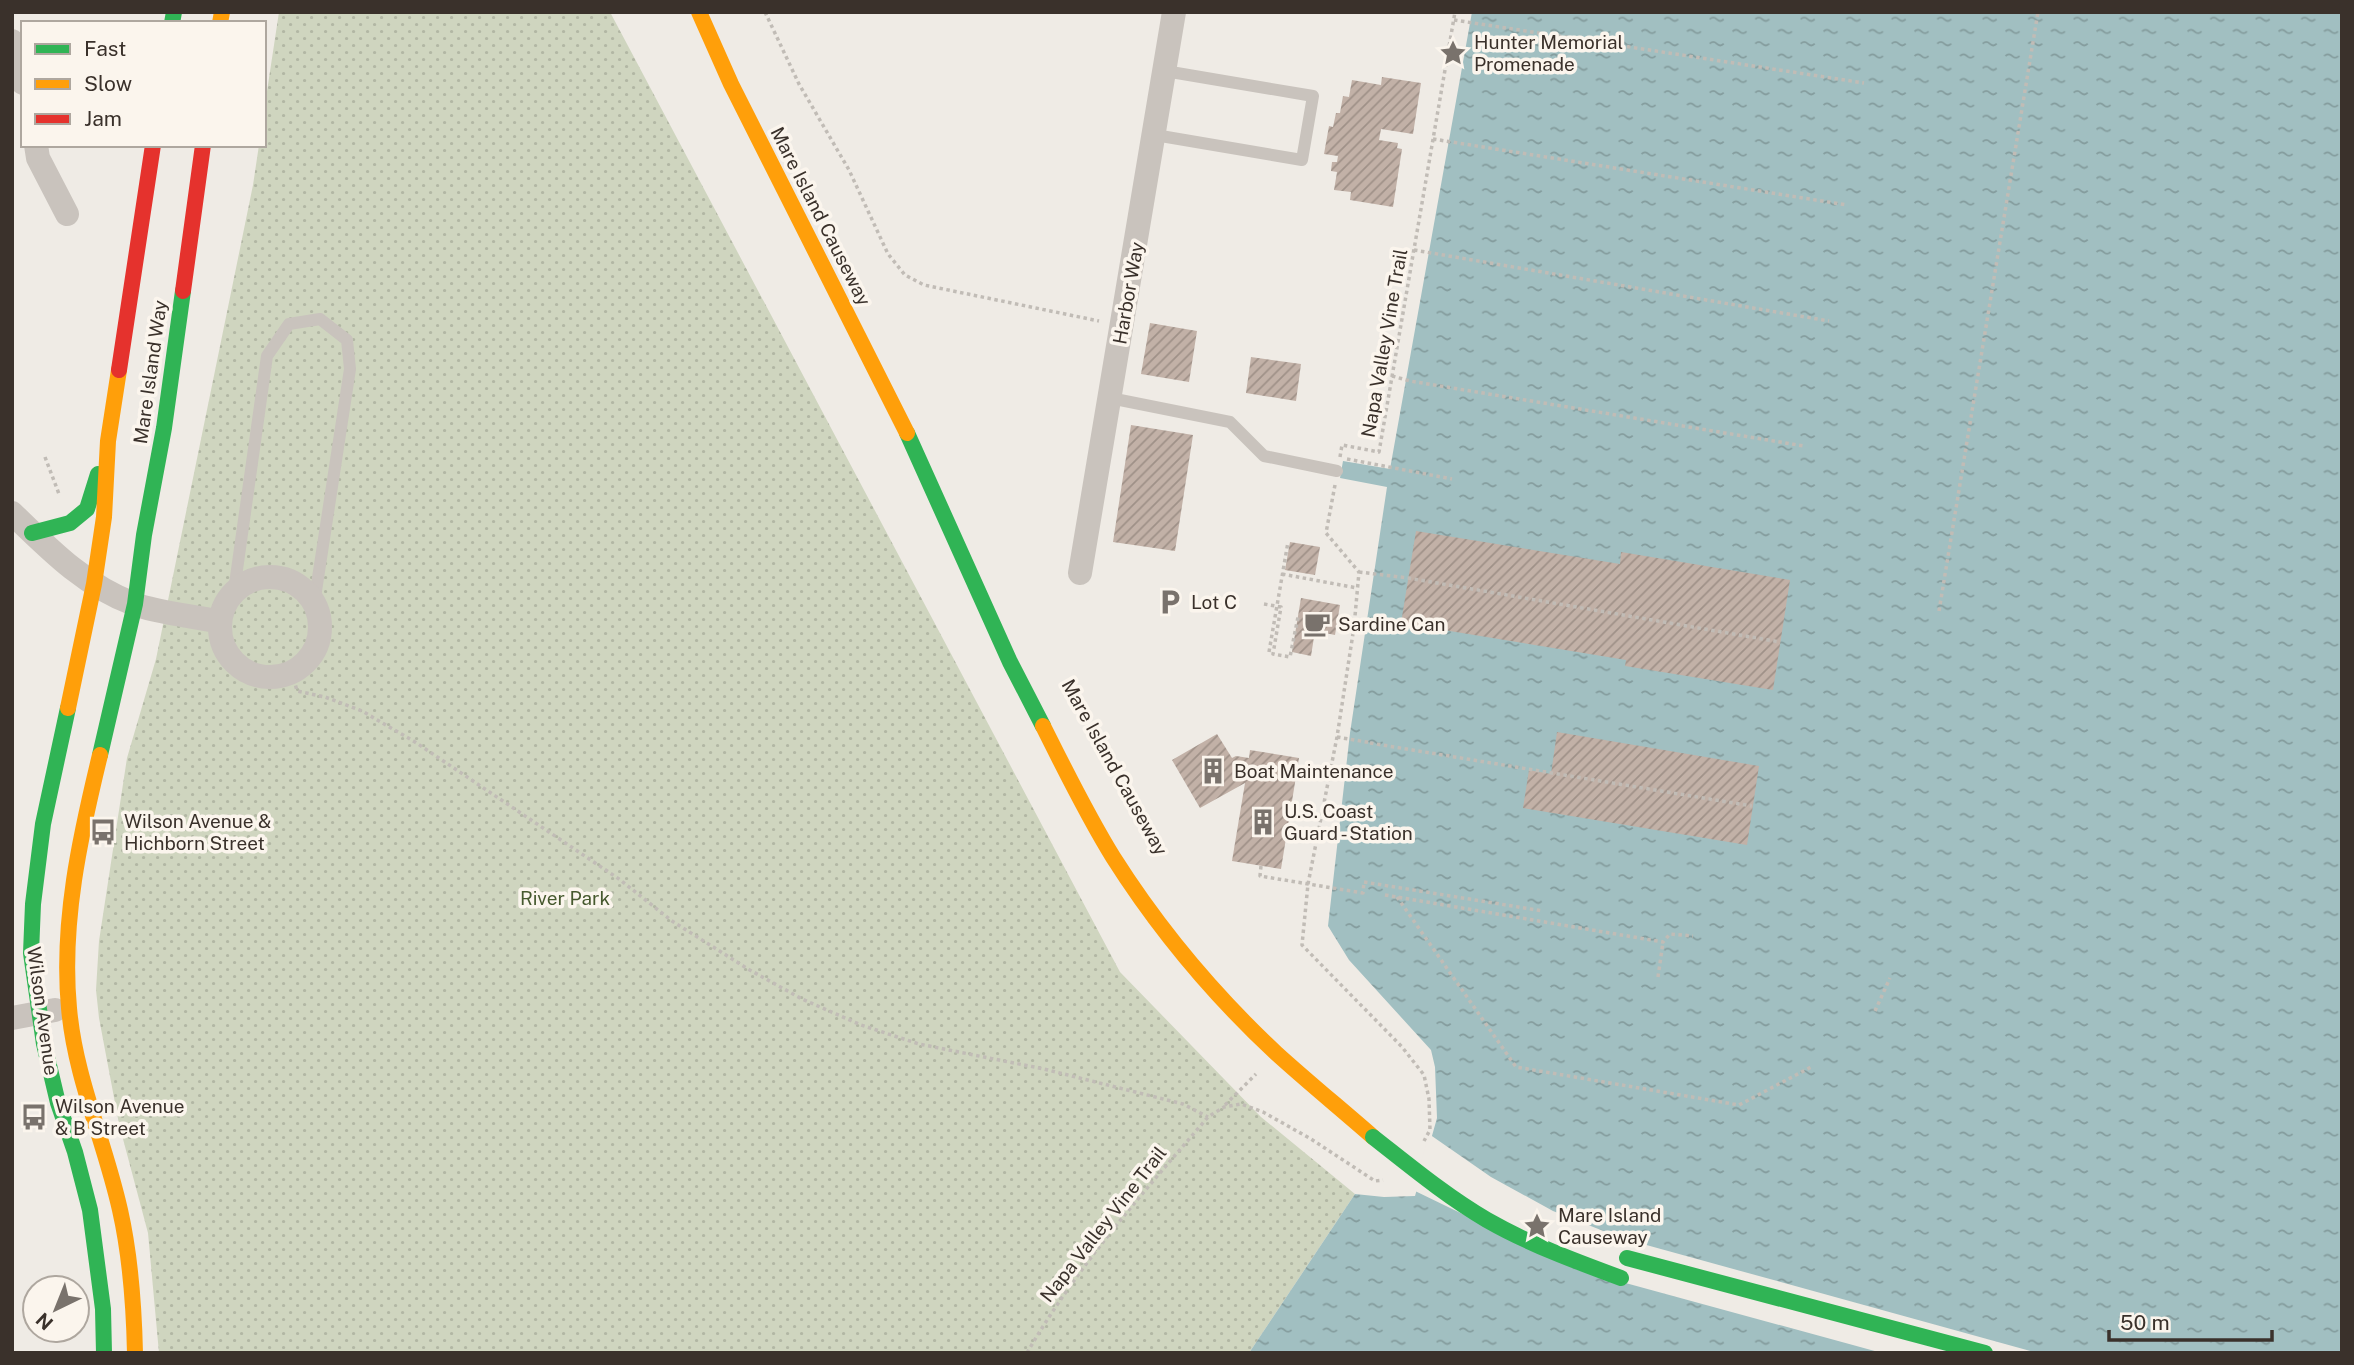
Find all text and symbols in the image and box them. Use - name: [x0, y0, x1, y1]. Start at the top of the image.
- legend: [21, 21, 266, 147]
- place label: Hunter Memorial Promenade: [1474, 31, 1623, 75]
- text: Fast: [84, 36, 126, 61]
- place icon: Hunter Memorial Promenade: [1438, 38, 1468, 68]
- text: Slow: [84, 71, 132, 96]
- text: Jam: [84, 106, 122, 131]
- street label: Mare Island Causeway: [766, 123, 876, 309]
- street label: Harbor Way: [1108, 240, 1148, 346]
- street label: Napa Valley Vine Trail: [1357, 247, 1411, 439]
- street label: Mare Island Way: [129, 299, 171, 445]
- parking icon: Lot C: [1155, 587, 1185, 617]
- place label: Lot C: [1191, 591, 1237, 613]
- cafe icon: Sardine Can: [1302, 609, 1332, 639]
- place label: Sardine Can: [1338, 613, 1445, 635]
- street label: Mare Island Causeway: [1057, 675, 1173, 859]
- building icon: Boat Maintenance: [1198, 756, 1228, 786]
- place label: Boat Maintenance: [1234, 760, 1394, 782]
- place label: U.S. Coast Guard - Station: [1284, 800, 1413, 844]
- building icon: U.S. Coast Guard - Station: [1248, 807, 1278, 837]
- place label: Wilson Avenue & Hichborn Street: [124, 810, 272, 854]
- bus stop icon: Wilson Avenue & Hichborn Street: [88, 817, 118, 847]
- park label: River Park: [520, 887, 610, 909]
- street label: Wilson Avenue: [23, 945, 63, 1077]
- place label: Wilson Avenue & B Street: [55, 1095, 185, 1139]
- bus stop icon: Wilson Avenue & B Street: [19, 1102, 49, 1132]
- street label: Napa Valley Vine Trail: [1035, 1142, 1171, 1306]
- place label: Mare Island Causeway: [1558, 1204, 1661, 1248]
- place icon: Mare Island Causeway: [1522, 1211, 1552, 1241]
- north arrow: [21, 1274, 91, 1344]
- scale bar: [2109, 1298, 2272, 1342]
- text: N: [31, 1308, 57, 1335]
- text: 50 m: [2120, 1310, 2170, 1335]

